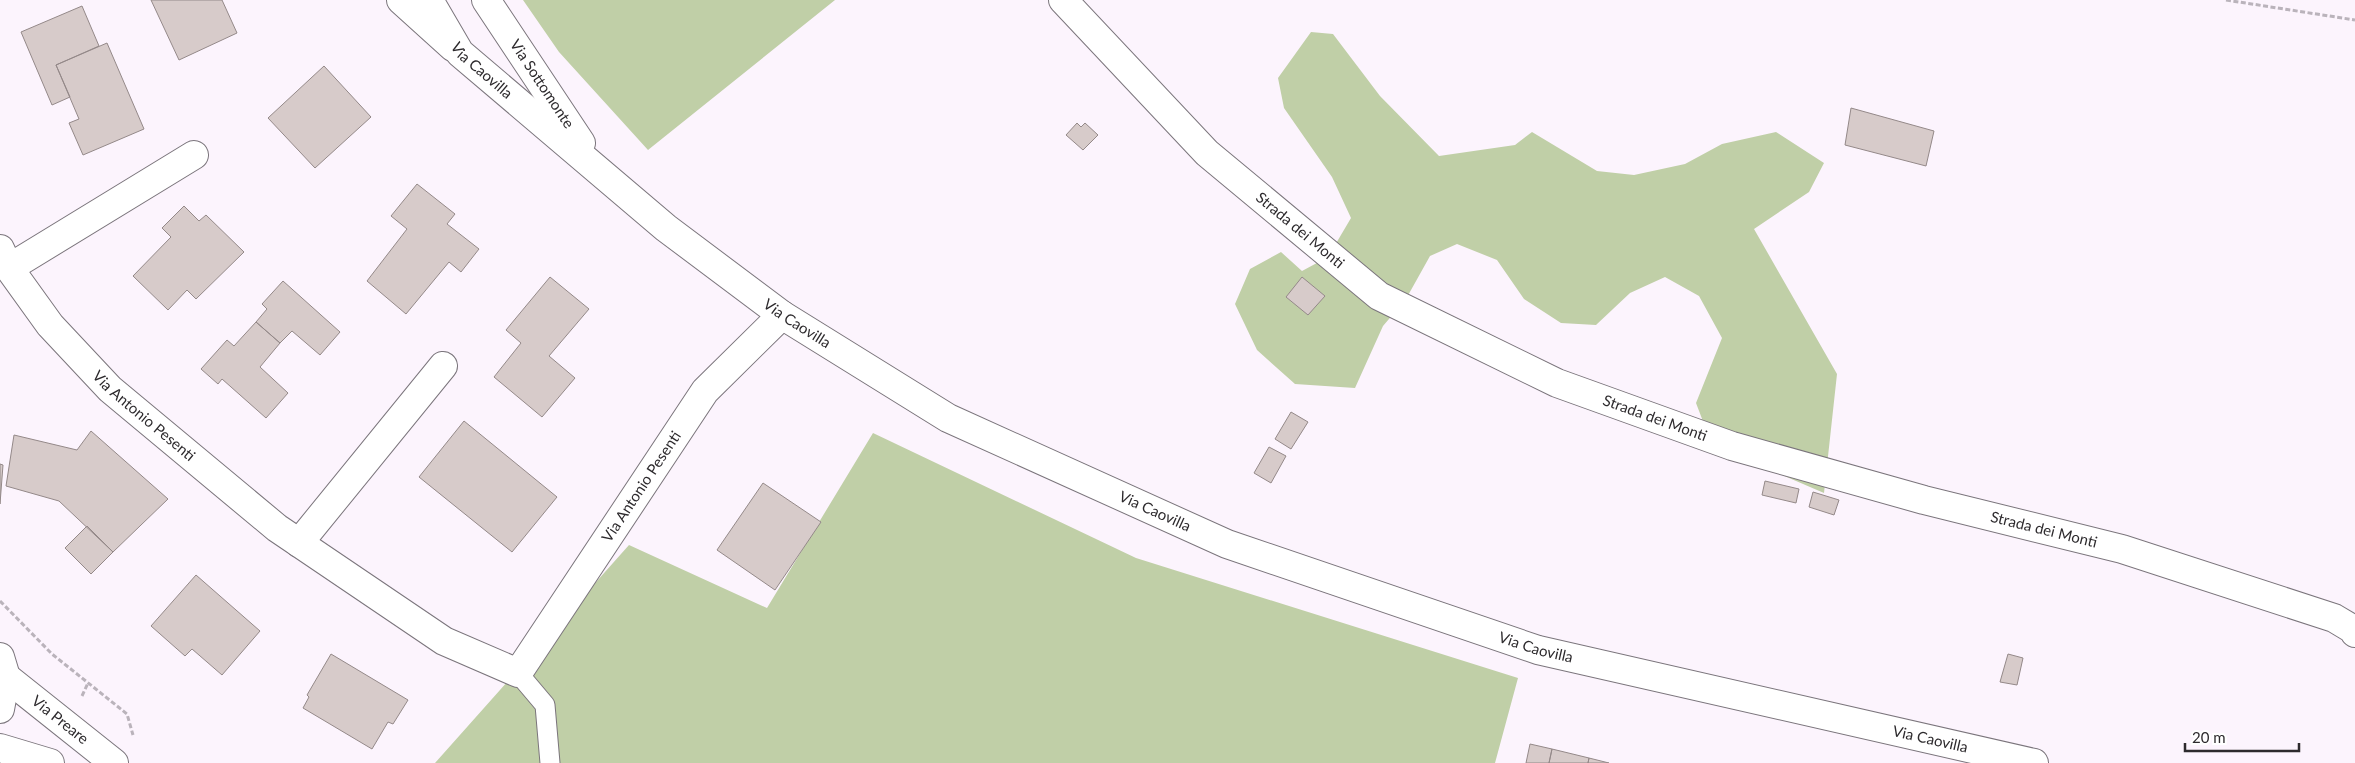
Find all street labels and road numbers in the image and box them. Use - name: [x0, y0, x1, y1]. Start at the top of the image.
- street label: Via Sottomonte: [507, 36, 579, 131]
- street label: Via Caovilla: [448, 39, 517, 102]
- street label: Strada dei Monti: [1253, 188, 1348, 271]
- street label: Via Caovilla: [760, 294, 835, 351]
- street label: Via Antonio Pesenti: [89, 366, 199, 464]
- street label: Strada dei Monti: [1601, 390, 1710, 444]
- street label: Via Antonio Pesenti: [597, 427, 684, 545]
- street label: Via Caovilla: [1117, 486, 1194, 535]
- street label: Strada dei Monti: [1989, 507, 2099, 551]
- street label: Via Caovilla: [1496, 627, 1575, 666]
- street label: Via Preare: [29, 691, 93, 747]
- street label: Via Caovilla: [1891, 721, 1970, 756]

